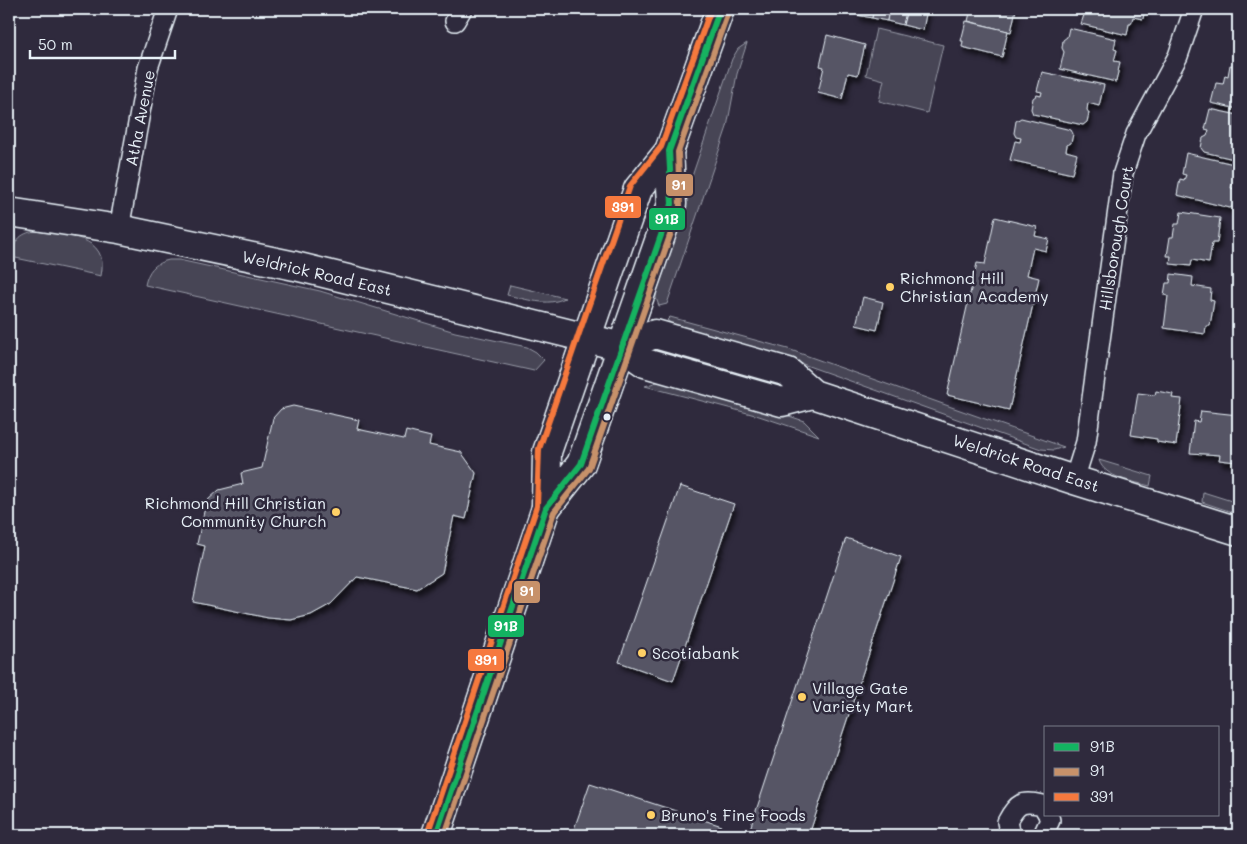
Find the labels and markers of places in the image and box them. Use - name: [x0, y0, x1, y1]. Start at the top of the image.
- place label: Richmond Hill Christian Academy: [900, 267, 1049, 306]
- marker: Richmond Hill Christian Academy: [884, 281, 896, 293]
- unlabelled marker: [602, 412, 612, 422]
- place label: Richmond Hill Christian Community Church: [145, 492, 326, 531]
- marker: Richmond Hill Christian Community Church: [330, 506, 342, 518]
- place label: Scotiabank: [652, 642, 739, 663]
- marker: Scotiabank: [636, 647, 648, 659]
- place label: Village Gate Variety Mart: [812, 677, 913, 716]
- marker: Village Gate Variety Mart: [796, 691, 808, 703]
- place label: Bruno's Fine Foods: [661, 804, 806, 825]
- marker: Bruno's Fine Foods: [645, 809, 657, 821]

